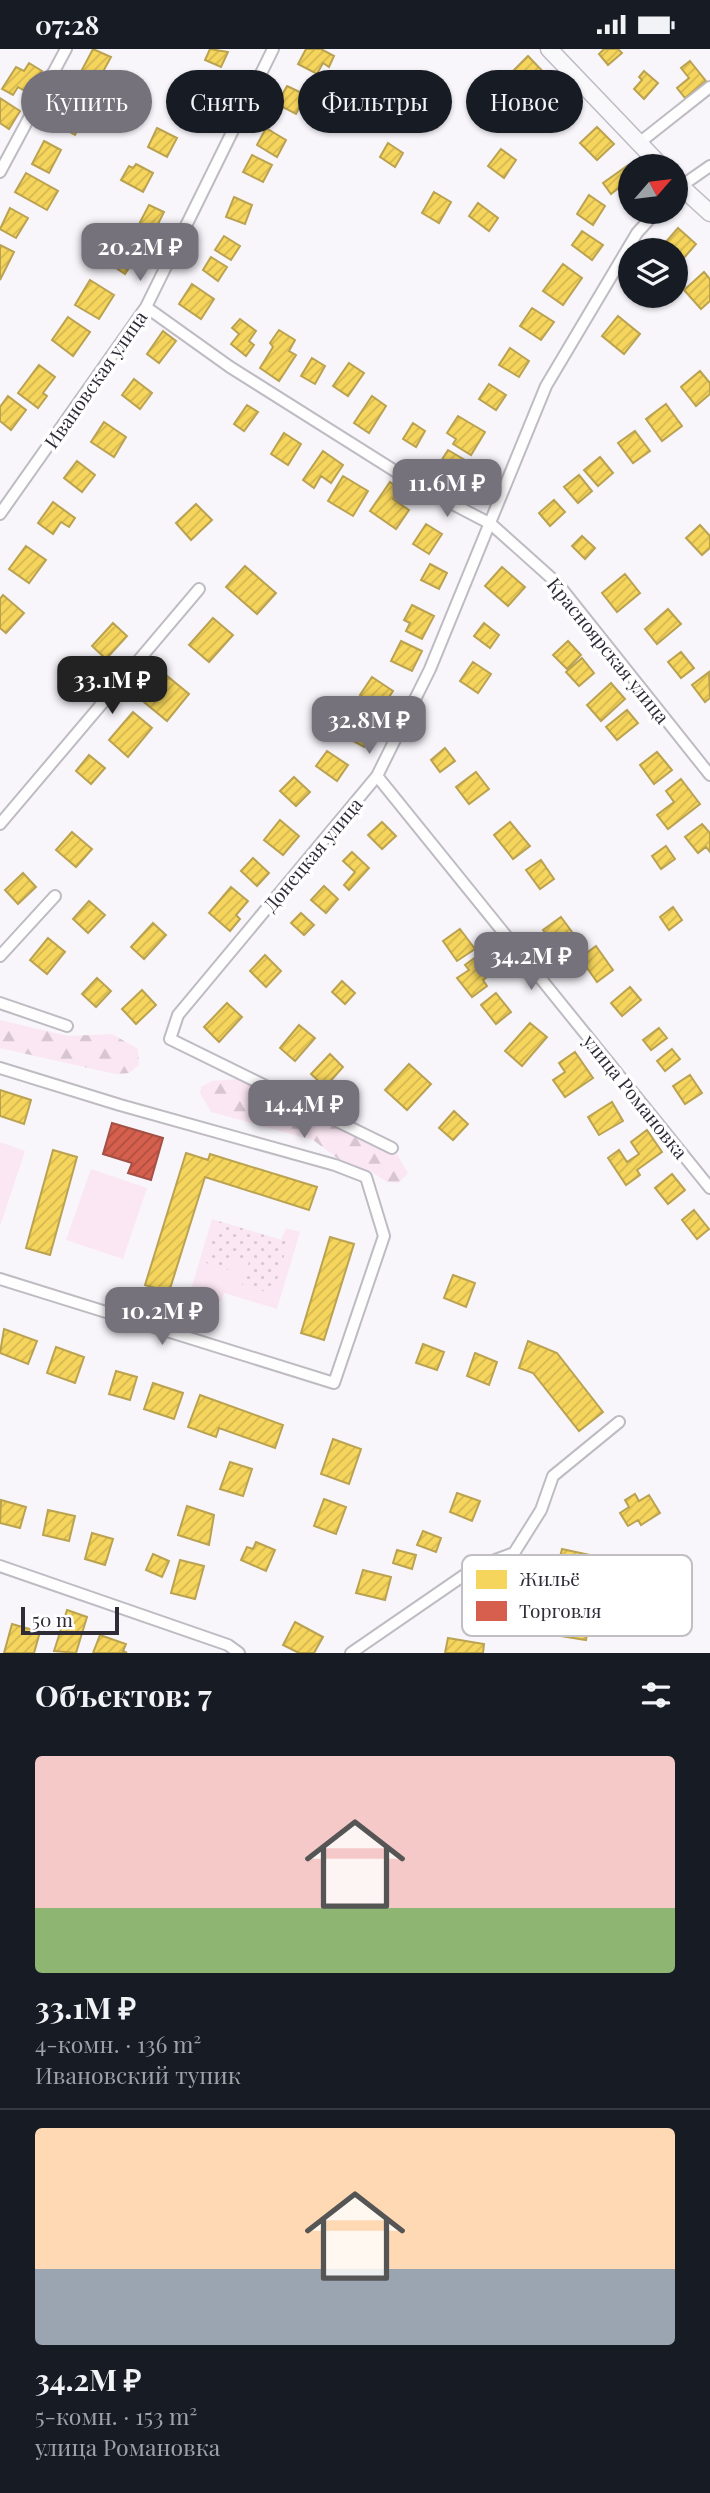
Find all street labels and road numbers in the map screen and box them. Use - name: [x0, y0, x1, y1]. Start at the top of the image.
- street label: Ивановская улица: [38, 304, 153, 453]
- street label: Красноярская улица: [542, 571, 676, 729]
- street label: Донецкая улица: [257, 791, 368, 917]
- street label: улица Романовка: [577, 1028, 695, 1164]

